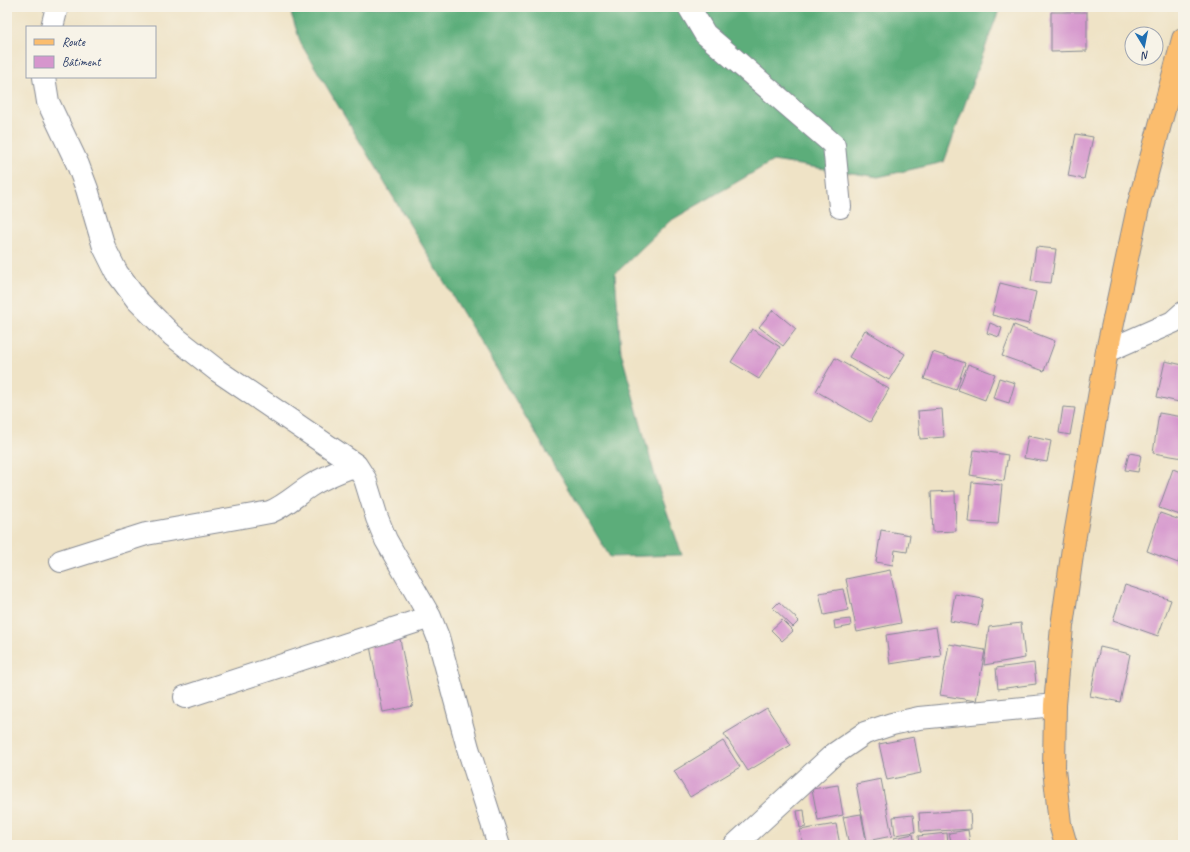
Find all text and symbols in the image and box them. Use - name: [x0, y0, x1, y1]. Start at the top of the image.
- legend: [26, 26, 156, 78]
- north arrow: [1124, 26, 1164, 66]
- text: Route: [62, 34, 86, 50]
- text: N: [1139, 48, 1150, 64]
- text: Bâtiment: [62, 54, 101, 70]

